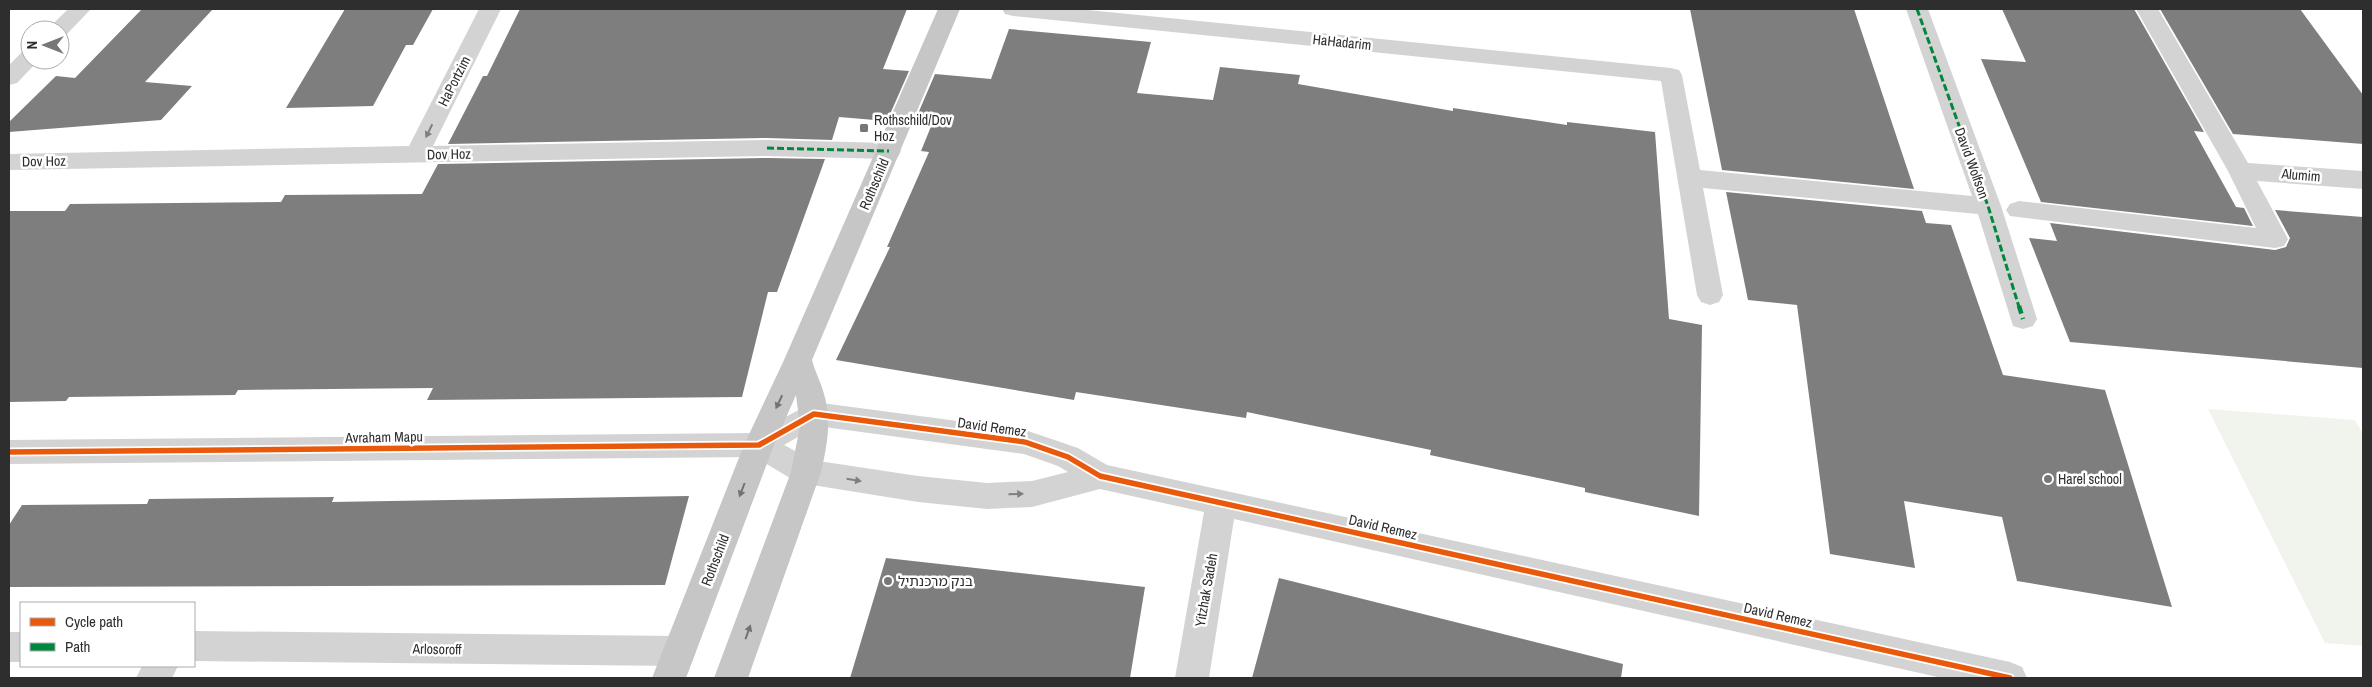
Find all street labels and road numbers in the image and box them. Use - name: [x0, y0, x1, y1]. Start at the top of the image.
- street label: HaHadarim: [1312, 30, 1372, 54]
- street label: HaPortzim: [434, 53, 474, 109]
- street label: David Wolfson: [1951, 125, 1993, 201]
- street label: Dov Hoz: [427, 145, 471, 163]
- street label: Dov Hoz: [22, 152, 66, 170]
- street label: Rothschild: [855, 156, 893, 212]
- street label: Alumim: [2280, 164, 2321, 186]
- street label: David Remez: [956, 413, 1028, 441]
- street label: Avraham Mapu: [344, 427, 423, 447]
- street label: David Remez: [1347, 510, 1419, 544]
- street label: Rothschild: [697, 531, 733, 589]
- street label: Yitzhak Sadeh: [1191, 552, 1221, 628]
- street label: David Remez: [1742, 598, 1814, 632]
- street label: Arlosoroff: [411, 640, 462, 658]

